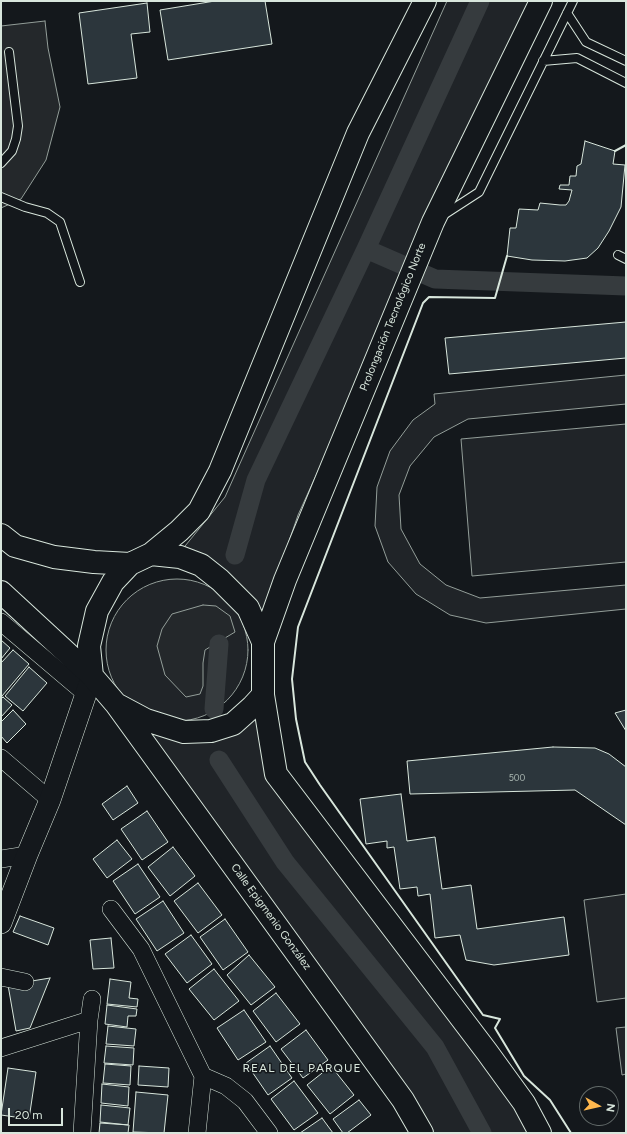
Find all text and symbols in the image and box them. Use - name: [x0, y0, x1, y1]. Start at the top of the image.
- street label: Prolongación Tecnológico Norte: [357, 241, 429, 393]
- house number: 500: [509, 773, 525, 783]
- street label: Calle Epigmenio González: [228, 861, 314, 973]
- district label: REAL DEL PARQUE: [242, 1061, 362, 1075]
- north arrow: [579, 1086, 619, 1126]
- scale bar: [10, 1100, 65, 1126]
- text: N: [603, 1102, 617, 1113]
- text: 20 m: [15, 1108, 43, 1122]

